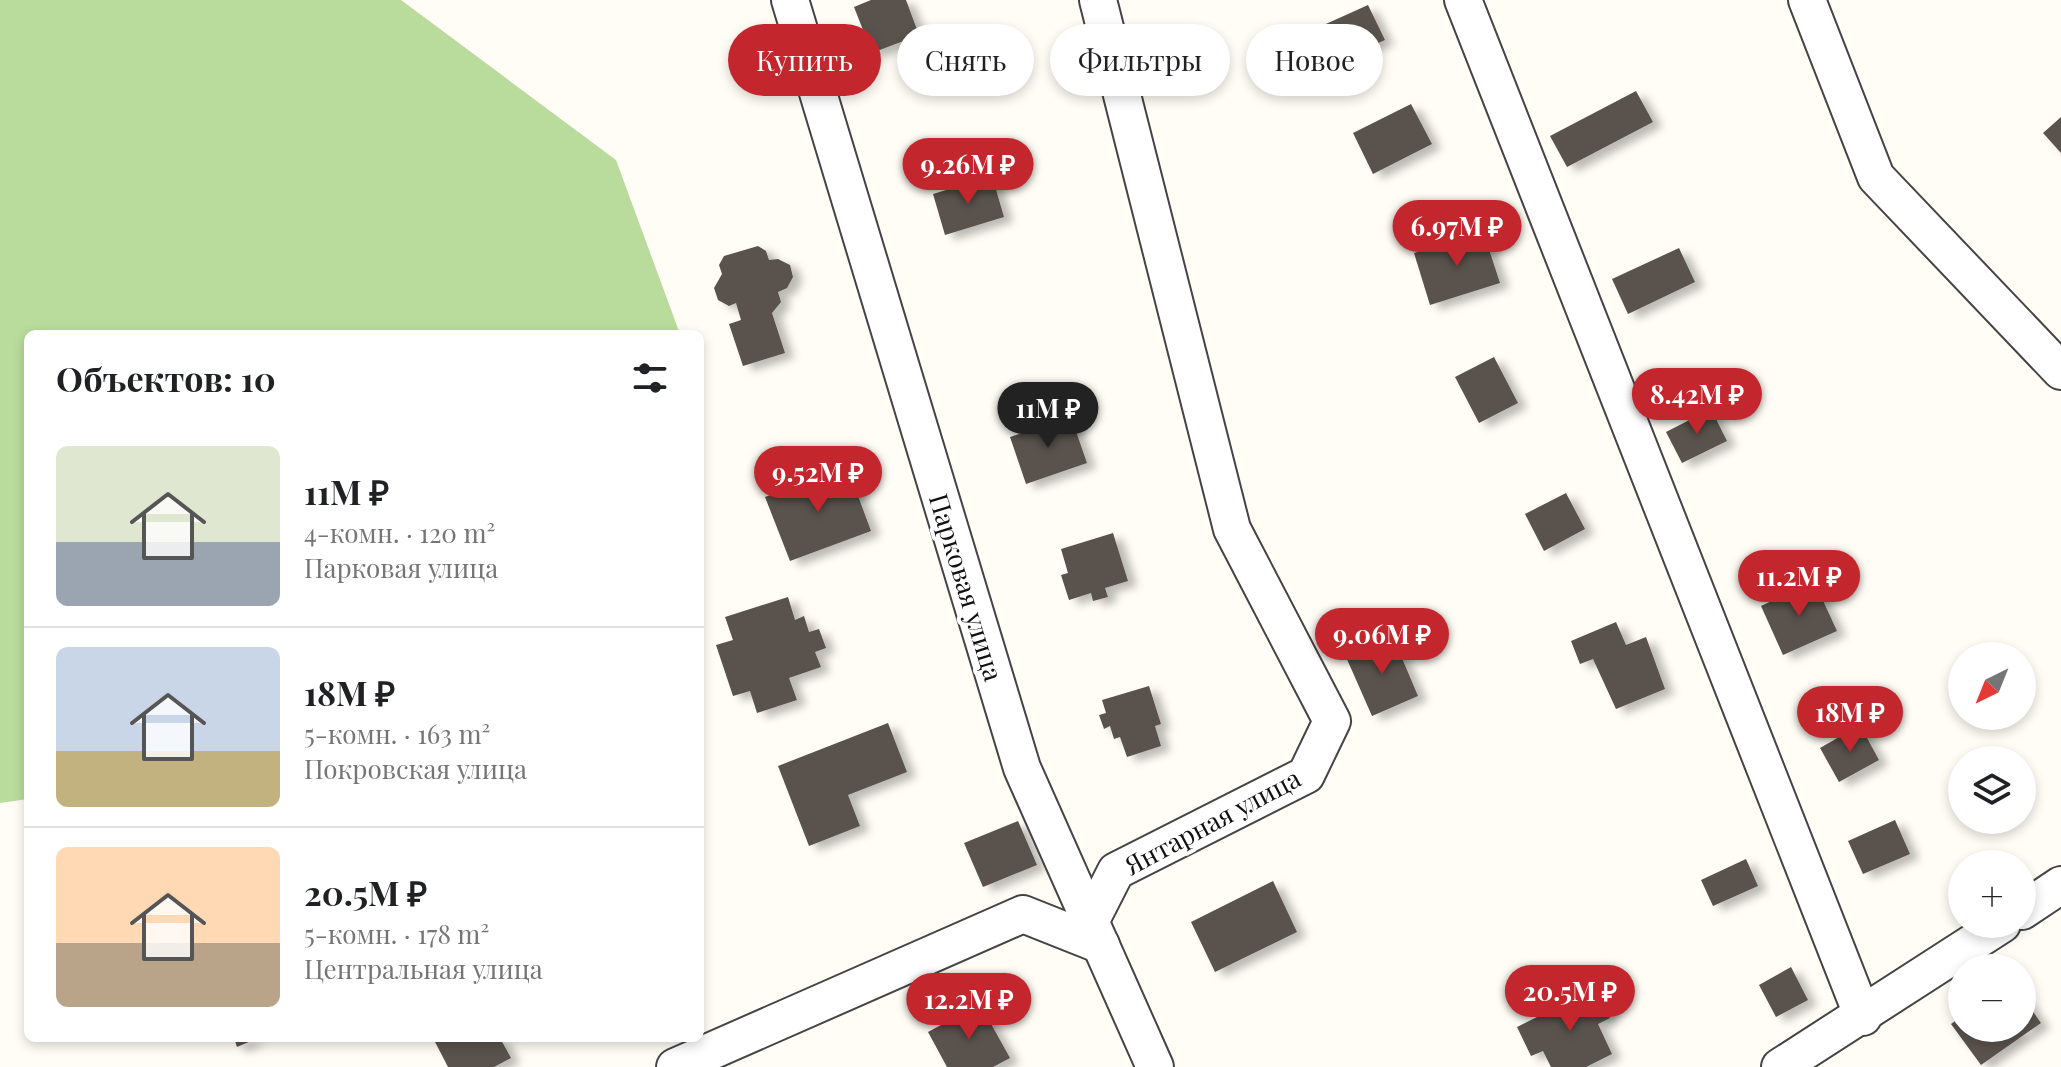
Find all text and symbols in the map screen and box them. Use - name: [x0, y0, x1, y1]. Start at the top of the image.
- chip: Купить: [728, 24, 881, 96]
- chip: Снять: [897, 24, 1034, 96]
- chip: Фильтры: [1050, 24, 1230, 96]
- chip: Новое: [1246, 24, 1383, 96]
- pin: 9.26M ₽: [894, 138, 1042, 206]
- text: 9.26M ₽: [921, 146, 1015, 181]
- pin: 6.97M ₽: [1383, 200, 1531, 268]
- text: 6.97M ₽: [1411, 208, 1503, 243]
- text: Объектов: 10: [56, 355, 276, 401]
- icon: filters: [628, 356, 672, 400]
- pin: 8.42M ₽: [1623, 368, 1771, 436]
- text: 8.42M ₽: [1650, 376, 1744, 411]
- pin: 11M ₽: [992, 382, 1104, 450]
- text: 11M ₽: [1015, 390, 1081, 425]
- pin: 9.52M ₽: [744, 446, 892, 514]
- text: 9.52M ₽: [772, 454, 864, 489]
- text: 11M ₽: [304, 468, 389, 514]
- icon: home: [120, 478, 216, 574]
- street label: Парковая улица: [922, 489, 1012, 685]
- text: 4-комн. · 120 m²: [304, 515, 495, 550]
- text: Парковая улица: [304, 550, 498, 585]
- pin: 11.2M ₽: [1725, 550, 1873, 618]
- text: 11.2M ₽: [1756, 558, 1842, 593]
- pin: 9.06M ₽: [1308, 608, 1456, 676]
- text: 9.06M ₽: [1333, 616, 1431, 651]
- north arrow: [1948, 642, 2036, 730]
- map controls: [1948, 642, 2036, 1042]
- text: 18M ₽: [304, 669, 395, 715]
- icon: home: [120, 679, 216, 775]
- pin: 18M ₽: [1794, 686, 1906, 754]
- text: 18M ₽: [1815, 694, 1885, 729]
- text: 5-комн. · 163 m²: [304, 716, 490, 751]
- button: layers: [1948, 746, 2036, 834]
- text: Покровская улица: [304, 751, 527, 786]
- street label: Янтарная улица: [1117, 760, 1306, 883]
- button: +: [1948, 850, 2036, 938]
- text: 20.5M ₽: [304, 869, 427, 915]
- icon: home: [120, 879, 216, 975]
- text: 5-комн. · 178 m²: [304, 916, 489, 951]
- text: Центральная улица: [304, 951, 543, 986]
- button: −: [1948, 954, 2036, 1042]
- pin: 20.5M ₽: [1496, 965, 1644, 1033]
- pin: 12.2M ₽: [895, 973, 1043, 1041]
- text: 20.5M ₽: [1523, 973, 1617, 1008]
- text: 12.2M ₽: [924, 981, 1014, 1016]

